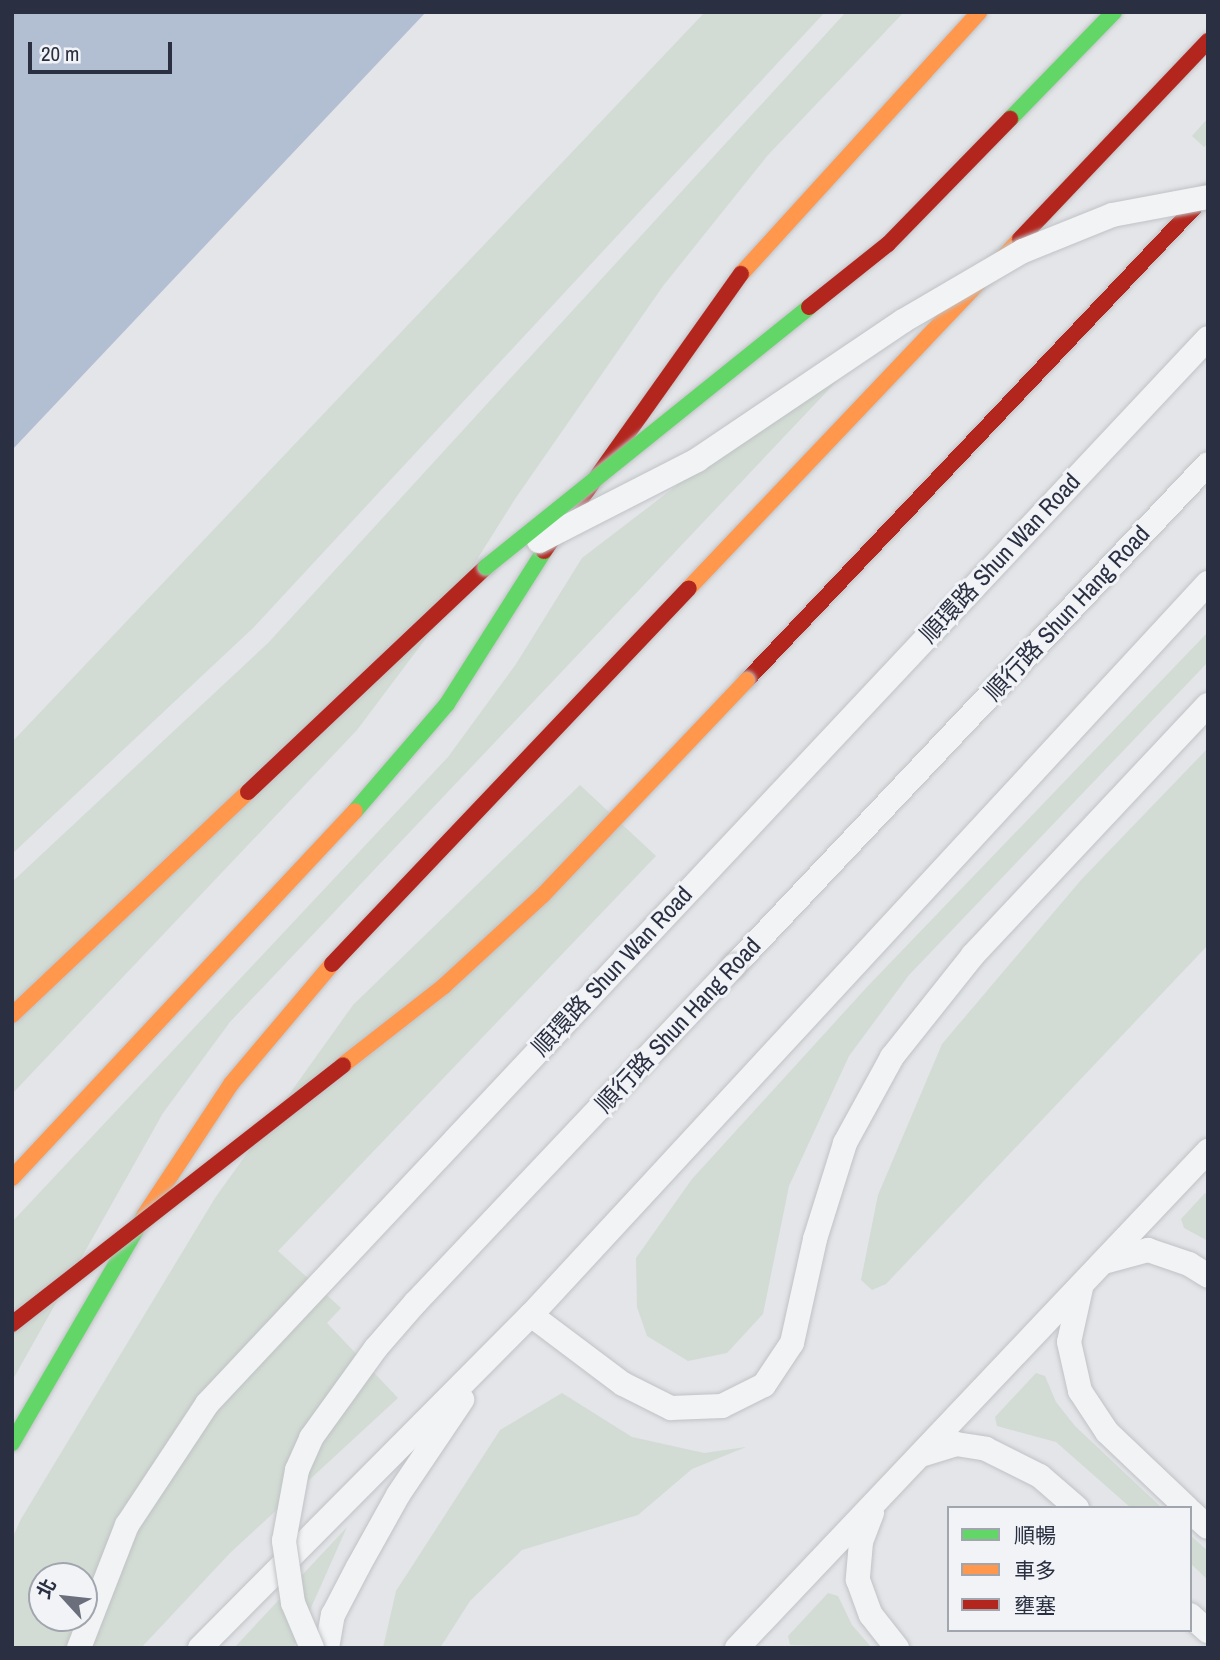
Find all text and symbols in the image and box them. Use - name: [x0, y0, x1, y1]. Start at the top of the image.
- scale bar: [32, 28, 175, 72]
- text: 20 m: [41, 39, 79, 68]
- street label: 順環路 Shun Wan Road: [914, 467, 1086, 649]
- street label: 順行路 Shun Hang Road: [979, 520, 1155, 706]
- street label: 順環路 Shun Wan Road: [526, 880, 698, 1062]
- street label: 順行路 Shun Hang Road: [590, 932, 766, 1118]
- legend: [947, 1506, 1192, 1632]
- text: 順暢: [1014, 1521, 1056, 1550]
- text: 車多: [1014, 1556, 1056, 1585]
- north arrow: [28, 1562, 98, 1632]
- text: 北: [30, 1574, 62, 1603]
- text: 壅塞: [1014, 1591, 1056, 1620]

